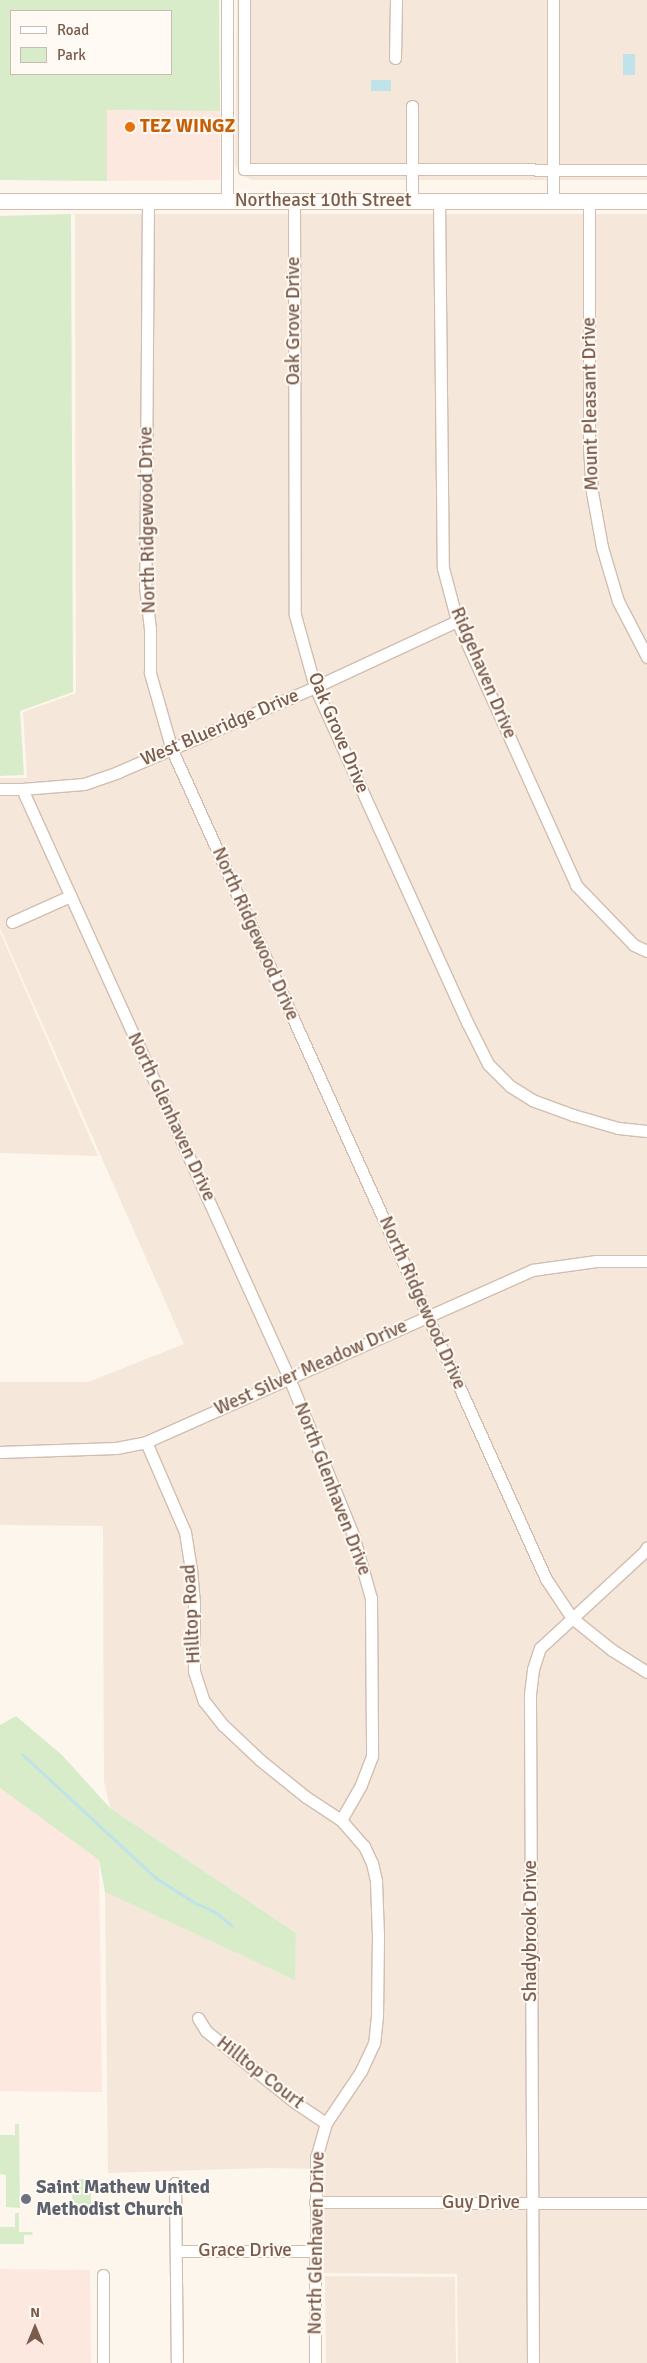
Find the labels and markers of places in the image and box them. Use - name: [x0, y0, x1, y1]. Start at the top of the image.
- place label: TEZ WINGZ: [140, 116, 236, 138]
- marker: TEZ WINGZ: [124, 121, 136, 133]
- place label: Saint Mathew United Methodist Church: [36, 2177, 210, 2221]
- marker: Saint Mathew United Methodist Church: [20, 2193, 32, 2205]

